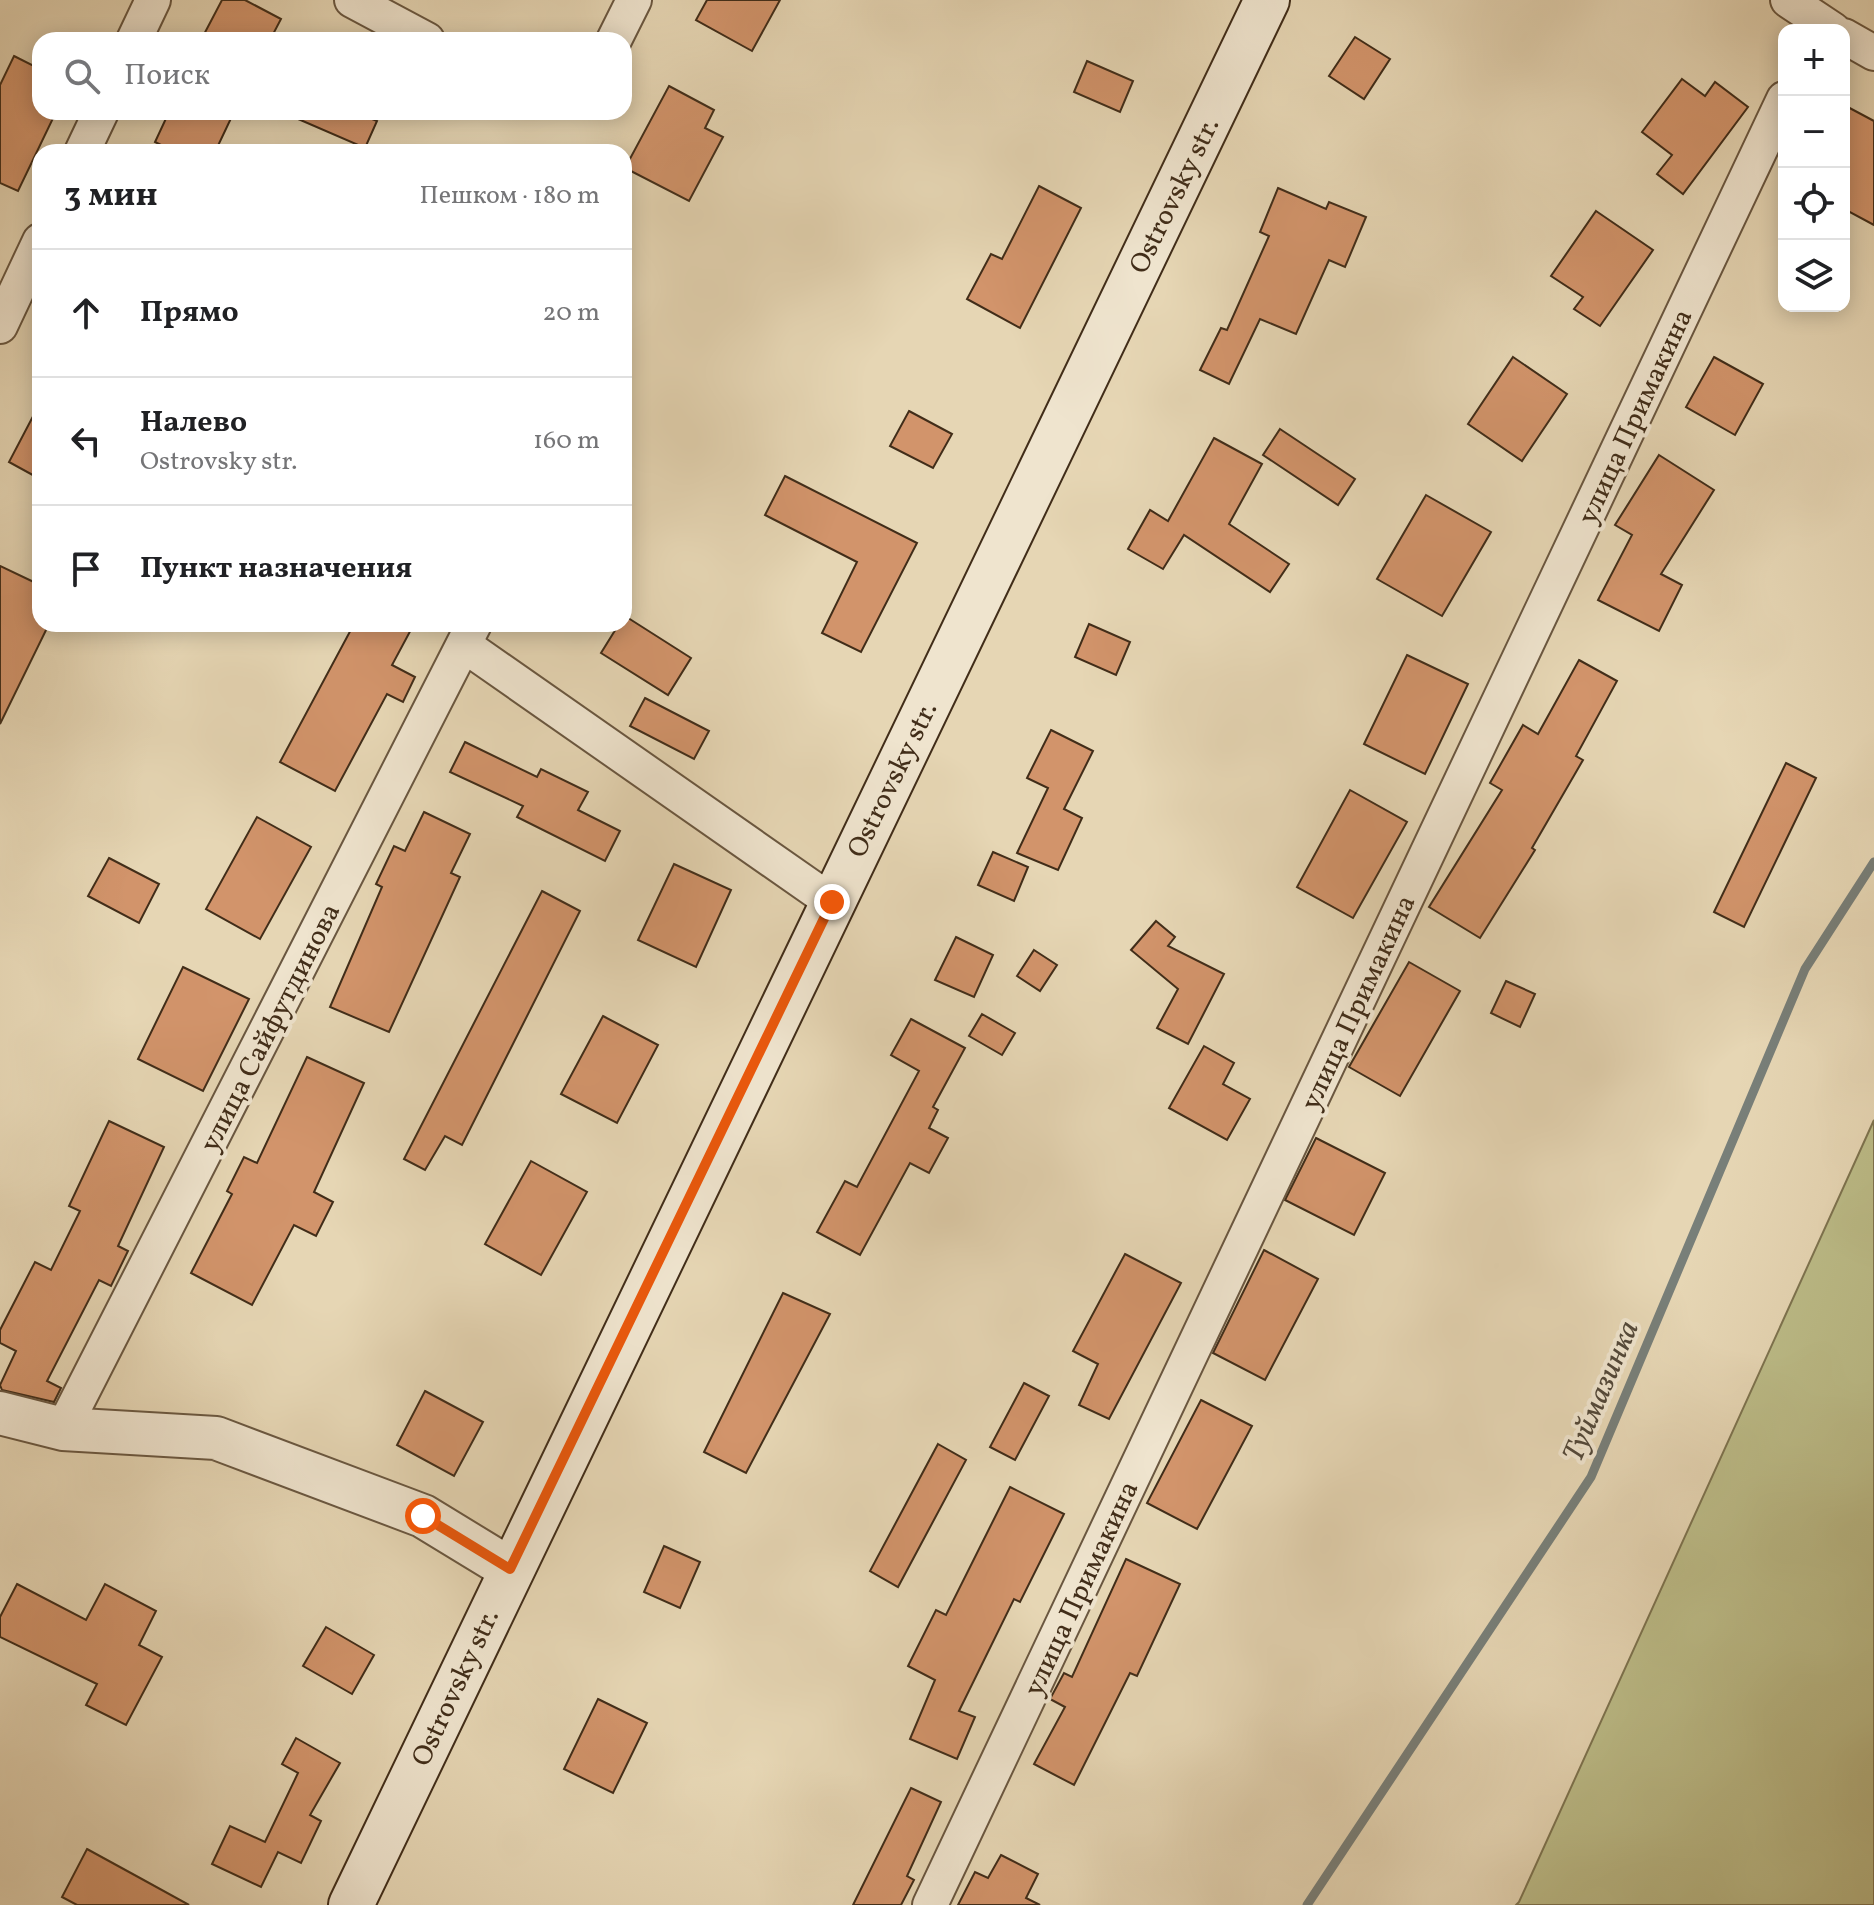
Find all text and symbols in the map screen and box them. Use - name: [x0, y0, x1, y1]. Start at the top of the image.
- map controls: [1778, 24, 1850, 312]
- button: +: [1778, 24, 1850, 96]
- search box: [32, 32, 632, 120]
- icon: search: [60, 54, 104, 98]
- text: Поиск: [124, 55, 210, 97]
- button: −: [1778, 96, 1850, 168]
- street label: Ostrovsky str.: [1121, 111, 1230, 281]
- button: locate: [1778, 168, 1850, 240]
- text: 3 мин: [64, 173, 158, 220]
- text: Пешком · 180 m: [419, 178, 600, 214]
- button: layers: [1778, 240, 1850, 312]
- icon: ahead: [64, 291, 108, 335]
- text: Прямо: [140, 292, 239, 334]
- text: 20 m: [542, 295, 600, 331]
- street label: улица Примакина: [1569, 303, 1703, 531]
- text: Налево: [140, 402, 247, 444]
- icon: left: [64, 419, 108, 463]
- text: 160 m: [533, 423, 600, 459]
- text: Ostrovsky str.: [140, 444, 297, 480]
- icon: arrive: [64, 547, 108, 591]
- text: Пункт назначения: [140, 548, 412, 590]
- street label: Ostrovsky str.: [839, 695, 948, 865]
- route end: [814, 884, 850, 920]
- street label: улица Примакина: [1292, 889, 1426, 1117]
- street label: улица Сайфутдинова: [192, 897, 351, 1159]
- water label: Туймазинка: [1553, 1315, 1650, 1469]
- street label: улица Примакина: [1015, 1475, 1149, 1703]
- route start: [405, 1498, 441, 1534]
- street label: Ostrovsky str.: [403, 1603, 510, 1773]

